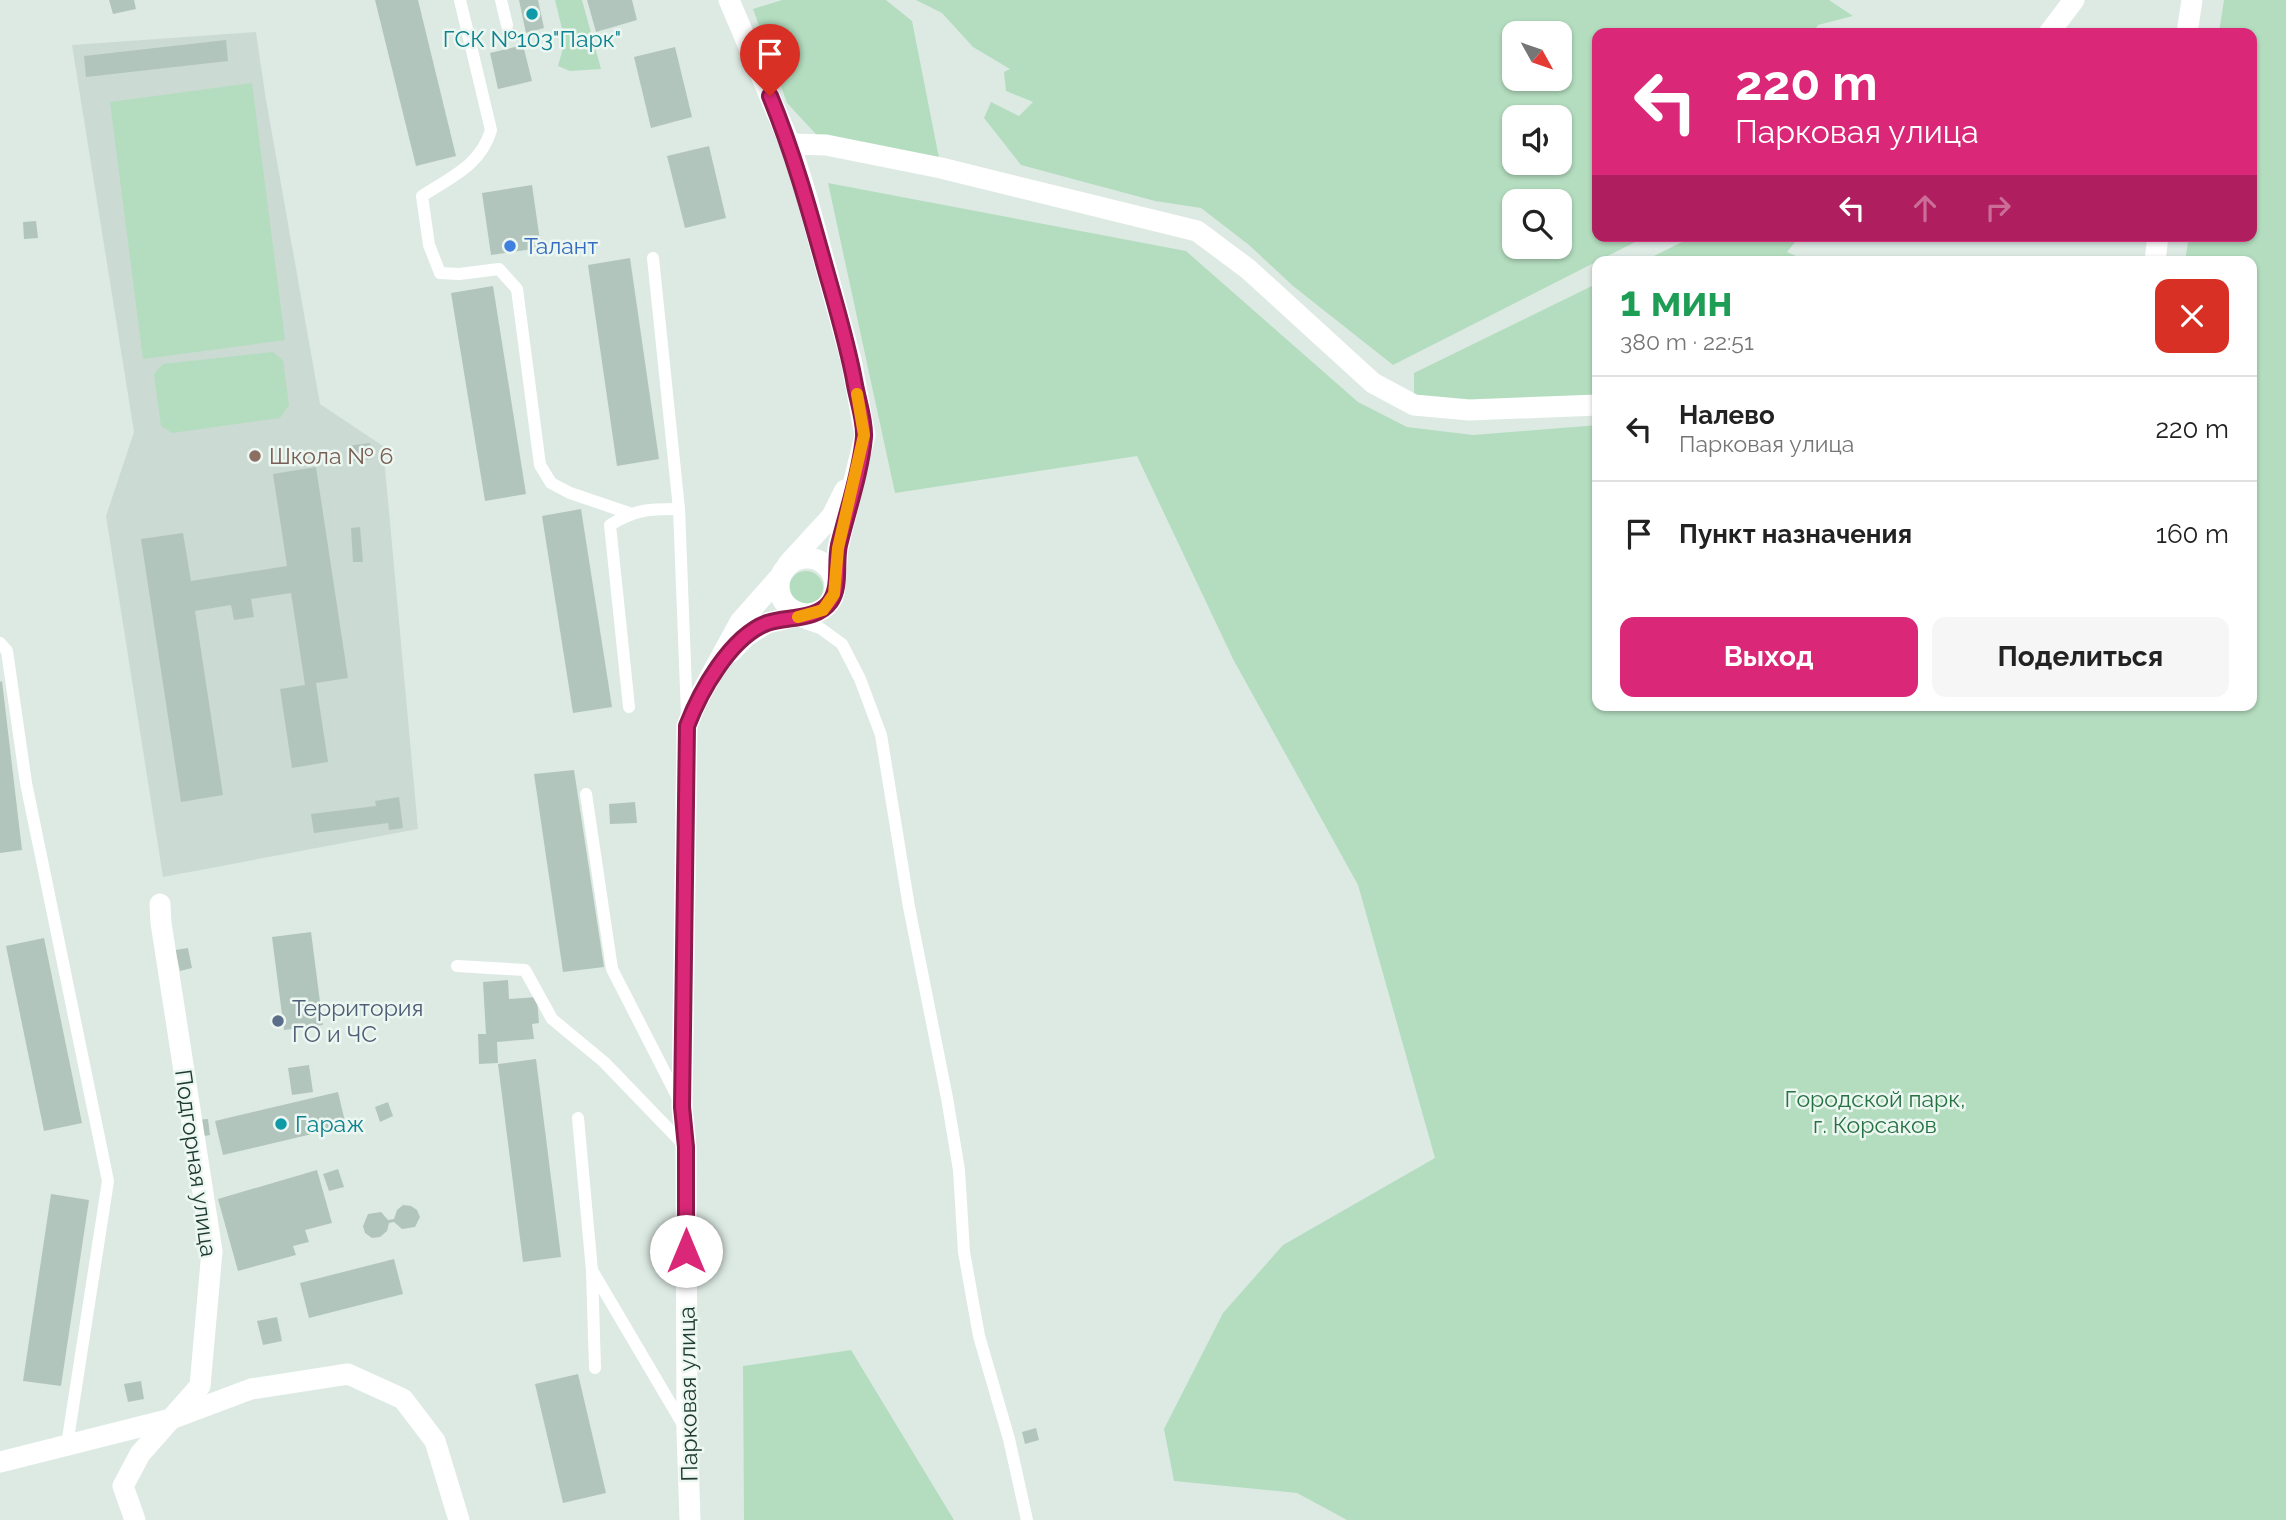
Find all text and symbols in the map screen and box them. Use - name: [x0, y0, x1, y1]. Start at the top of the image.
- marker: ГСК №103"Парк": [524, 6, 540, 22]
- north arrow: [1502, 21, 1572, 91]
- map controls: [1502, 21, 1572, 259]
- pin: [740, 24, 800, 96]
- place label: ГСК №103"Парк": [443, 25, 621, 52]
- icon: arrive: [751, 35, 789, 73]
- text: 220 m: [1735, 54, 1878, 111]
- icon: left: [1620, 56, 1711, 147]
- button: sound: [1502, 105, 1572, 175]
- text: Парковая улица: [1735, 113, 1979, 150]
- button: search: [1502, 189, 1572, 259]
- icon: left: [1833, 189, 1871, 227]
- icon: ahead: [1906, 189, 1944, 227]
- icon: right: [1979, 189, 2017, 227]
- place label: Талант: [524, 232, 598, 259]
- marker: Талант: [502, 238, 518, 254]
- text: 1 мин: [1620, 277, 1733, 326]
- button: close: [2155, 279, 2229, 353]
- text: 380 m · 22:51: [1620, 328, 1754, 355]
- text: Налево: [1679, 400, 1775, 430]
- icon: left: [1620, 410, 1658, 448]
- text: 220 m: [2155, 414, 2229, 444]
- text: Парковая улица: [1679, 430, 1854, 457]
- place label: Школа № 6: [269, 442, 393, 469]
- marker: Школа № 6: [247, 448, 263, 464]
- icon: arrive: [1620, 515, 1658, 553]
- text: Пункт назначения: [1679, 519, 1912, 549]
- text: 160 m: [2156, 519, 2229, 549]
- button: Выход: [1620, 617, 1918, 697]
- button: Поделиться: [1932, 617, 2229, 697]
- place label: Территория ГО и ЧС: [292, 994, 423, 1047]
- marker: Территория ГО и ЧС: [270, 1013, 286, 1029]
- street label: Подгорная улица: [170, 1068, 223, 1258]
- park label: Городской парк, г. Корсаков: [1785, 1085, 1965, 1138]
- place label: Гараж: [295, 1110, 364, 1137]
- marker: Гараж: [273, 1116, 289, 1132]
- position arrow: [649, 1214, 723, 1288]
- street label: Парковая улица: [672, 1306, 703, 1482]

